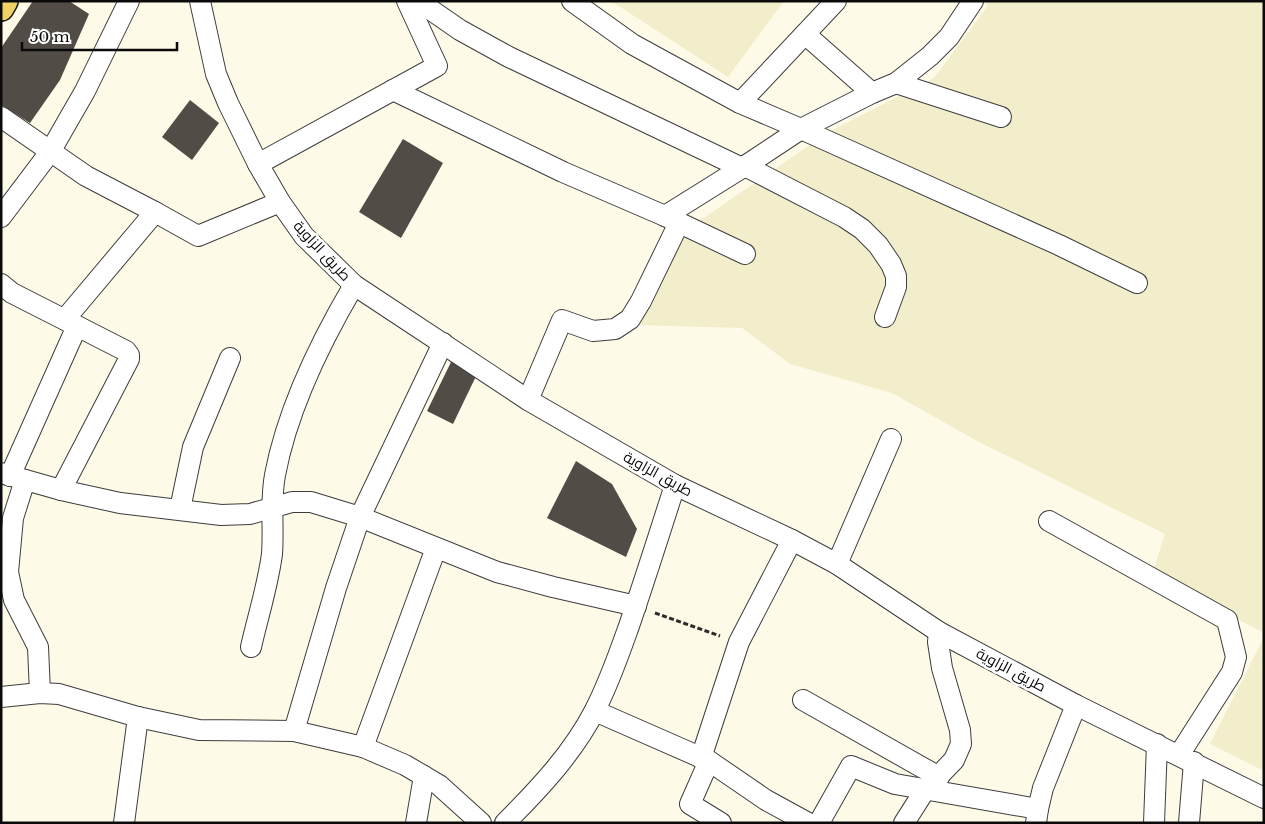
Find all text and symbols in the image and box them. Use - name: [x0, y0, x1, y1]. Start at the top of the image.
- scale bar: [22, 20, 178, 52]
- text: 50 m: [30, 27, 70, 46]
- street label: طريق الزاوية: [289, 216, 355, 286]
- street label: طريق الزاوية: [620, 447, 696, 501]
- street label: طريق الزاوية: [973, 643, 1049, 697]

